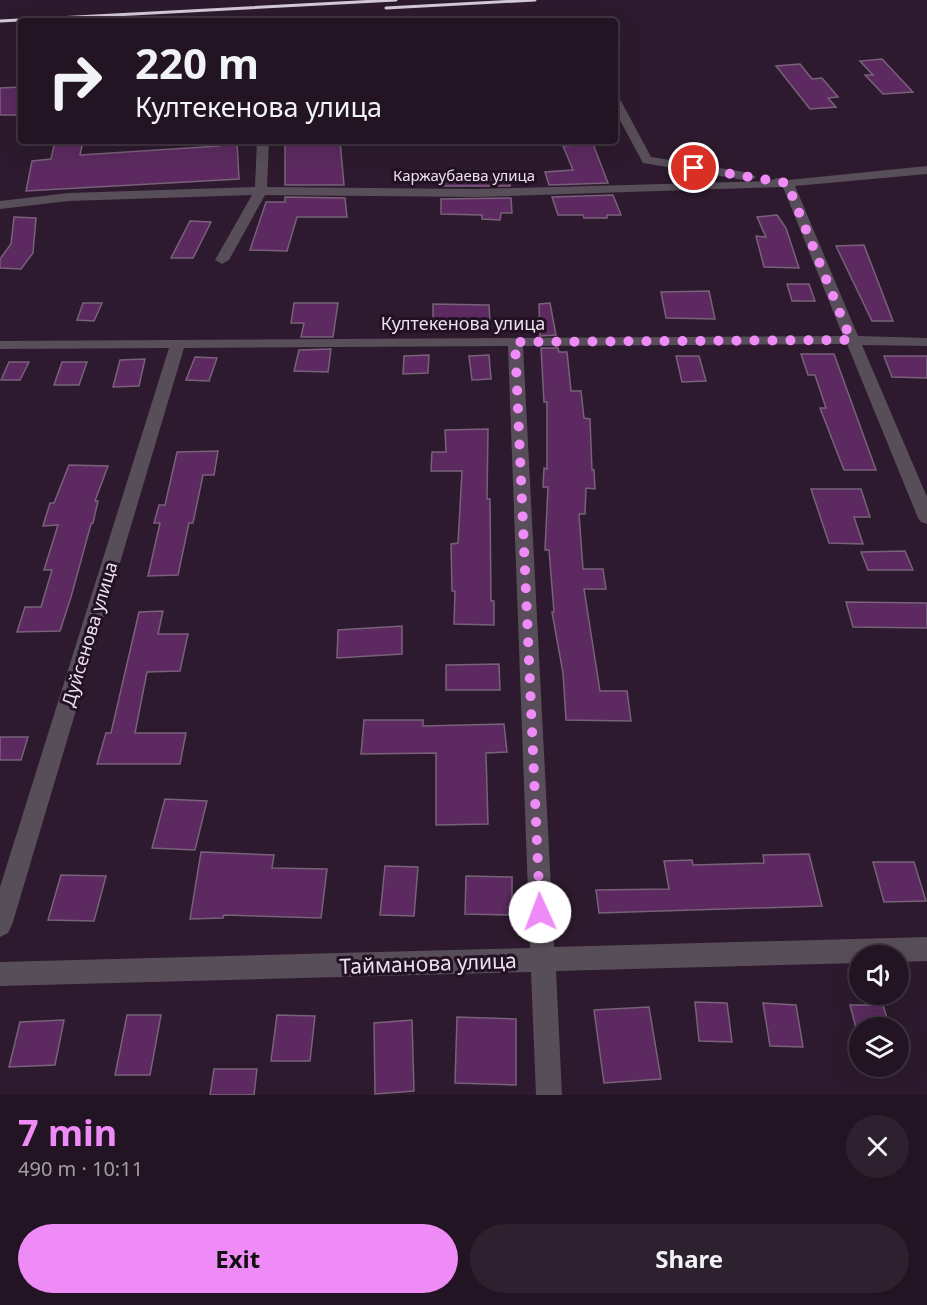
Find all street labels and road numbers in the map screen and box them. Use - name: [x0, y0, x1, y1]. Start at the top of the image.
- street label: Каржаубаева улица: [393, 165, 535, 185]
- street label: Култекенова улица: [381, 311, 545, 335]
- street label: Дуйсенова улица: [56, 559, 122, 709]
- street label: Тайманова улица: [339, 946, 517, 980]

